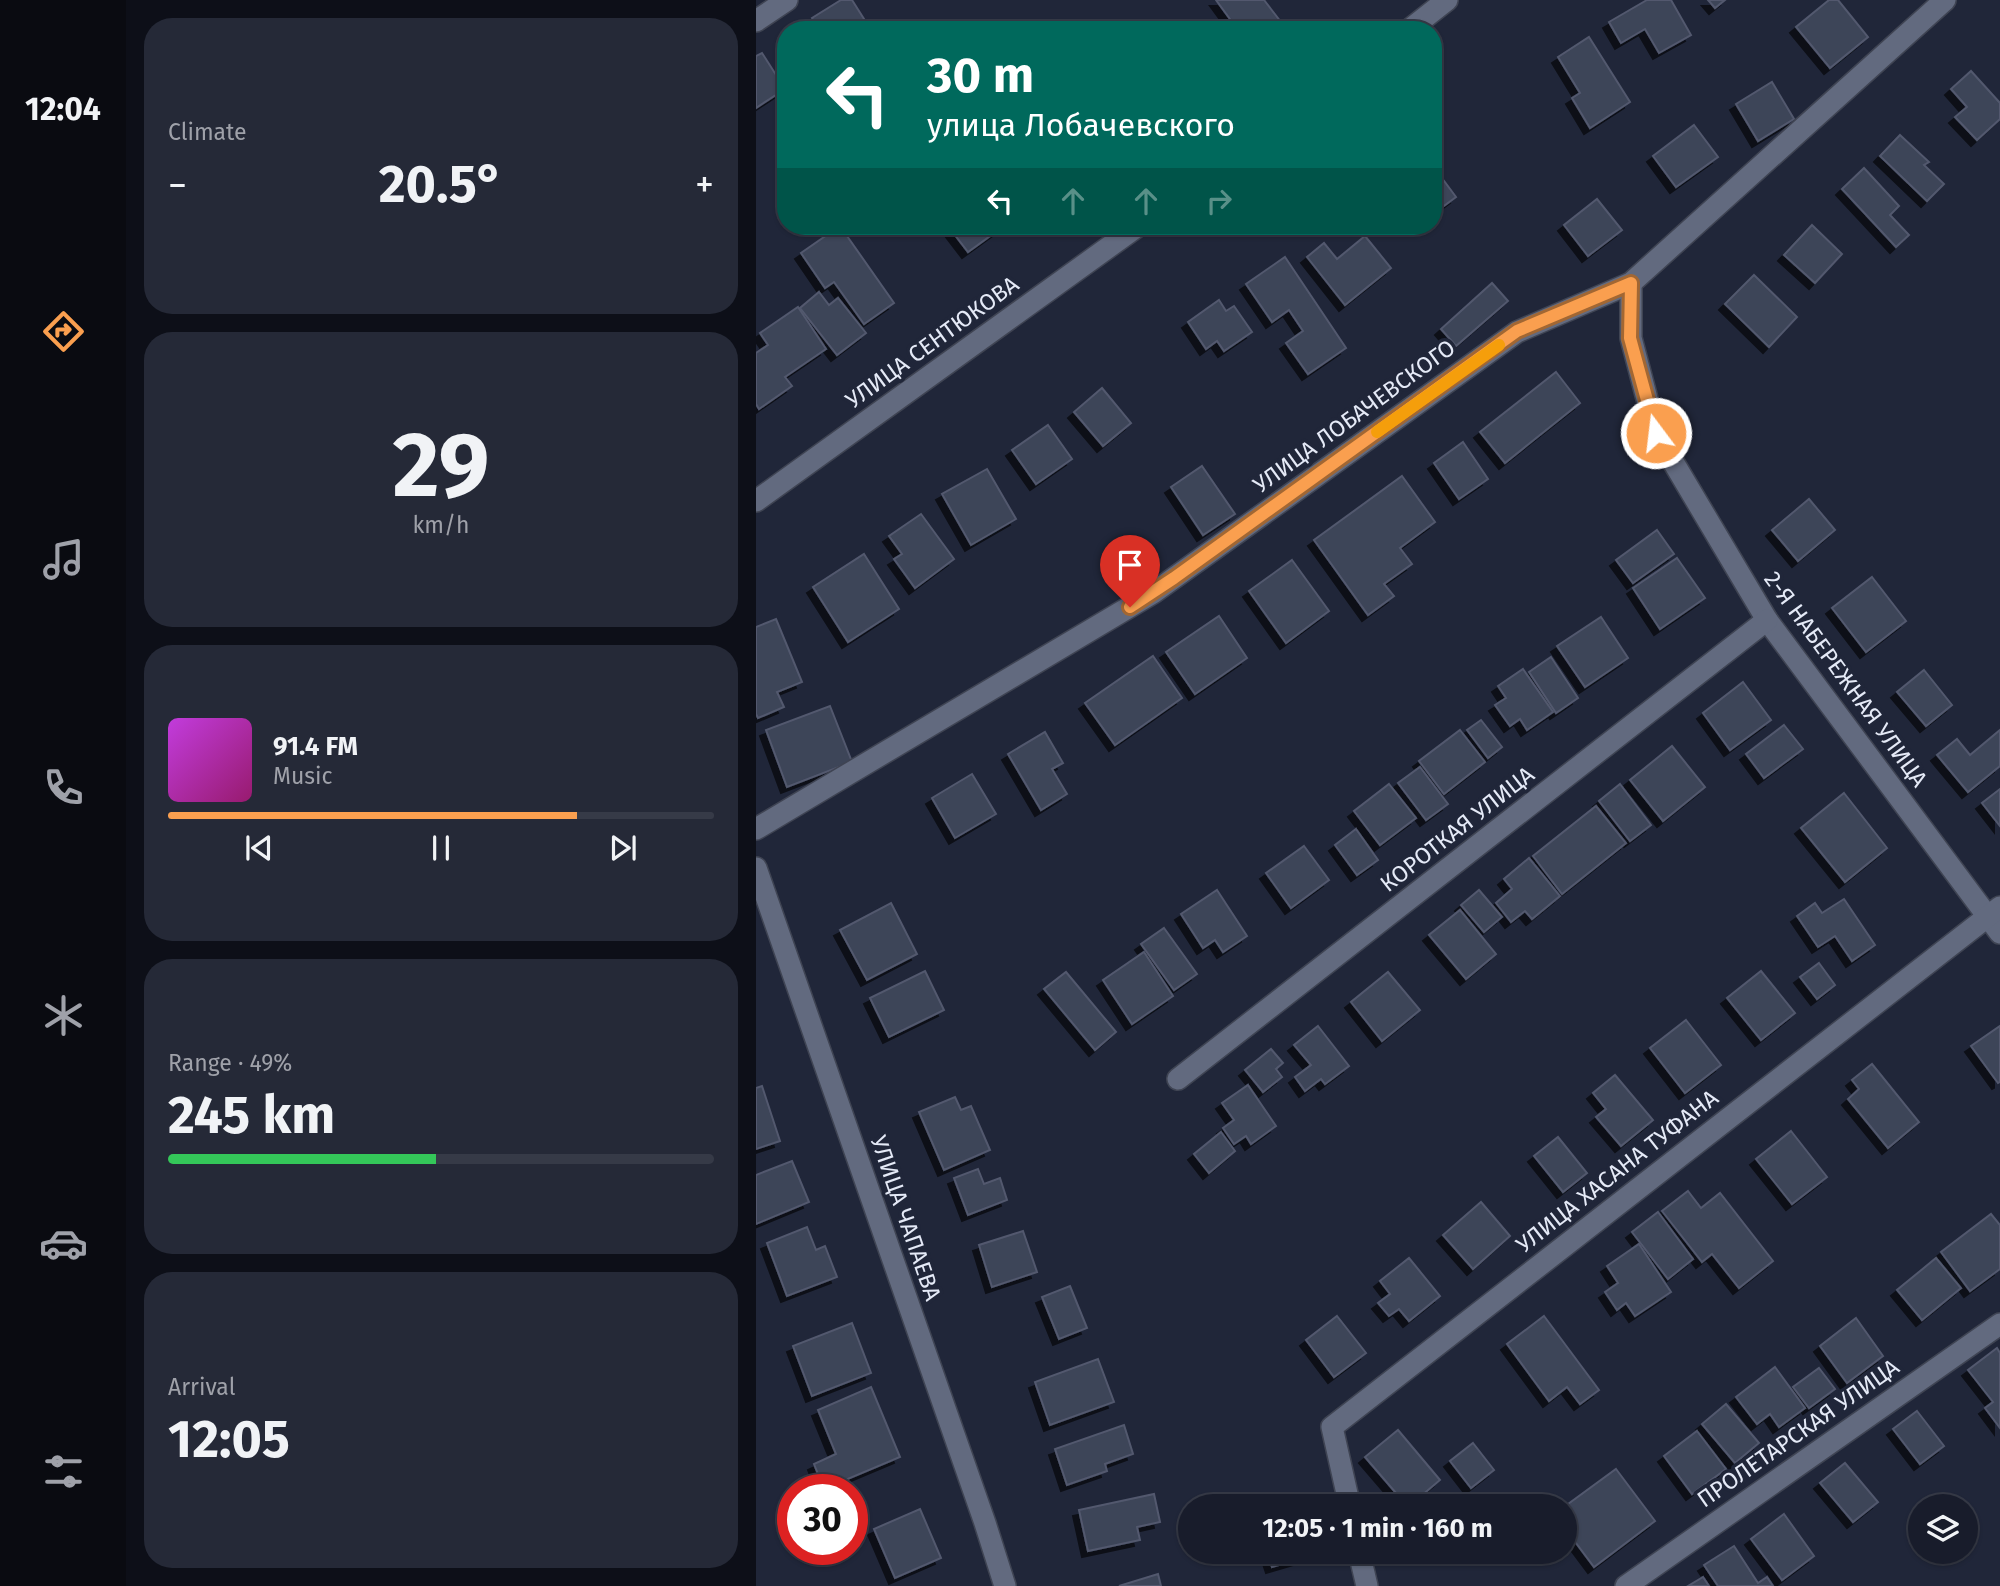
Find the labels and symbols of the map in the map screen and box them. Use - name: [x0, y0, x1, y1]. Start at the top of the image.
- street label: УЛИЦА СЕНТЮКОВА: [840, 269, 1025, 414]
- street label: УЛИЦА ЛОБАЧЕВСКОГО: [1248, 333, 1460, 499]
- position arrow: [1619, 396, 1693, 470]
- pin: [1100, 535, 1160, 607]
- street label: 2-Я НАБЕРЕЖНАЯ УЛИЦА: [1758, 566, 1934, 793]
- street label: КОРОТКАЯ УЛИЦА: [1375, 760, 1540, 898]
- street label: УЛИЦА ХАСАНА ТУФАНА: [1511, 1083, 1724, 1258]
- street label: УЛИЦА ЧАПАЕВА: [865, 1132, 948, 1305]
- street label: ПРОЛЕТАРСКАЯ УЛИЦА: [1692, 1352, 1905, 1513]
- speed limit sign: 30: [777, 1474, 868, 1565]

